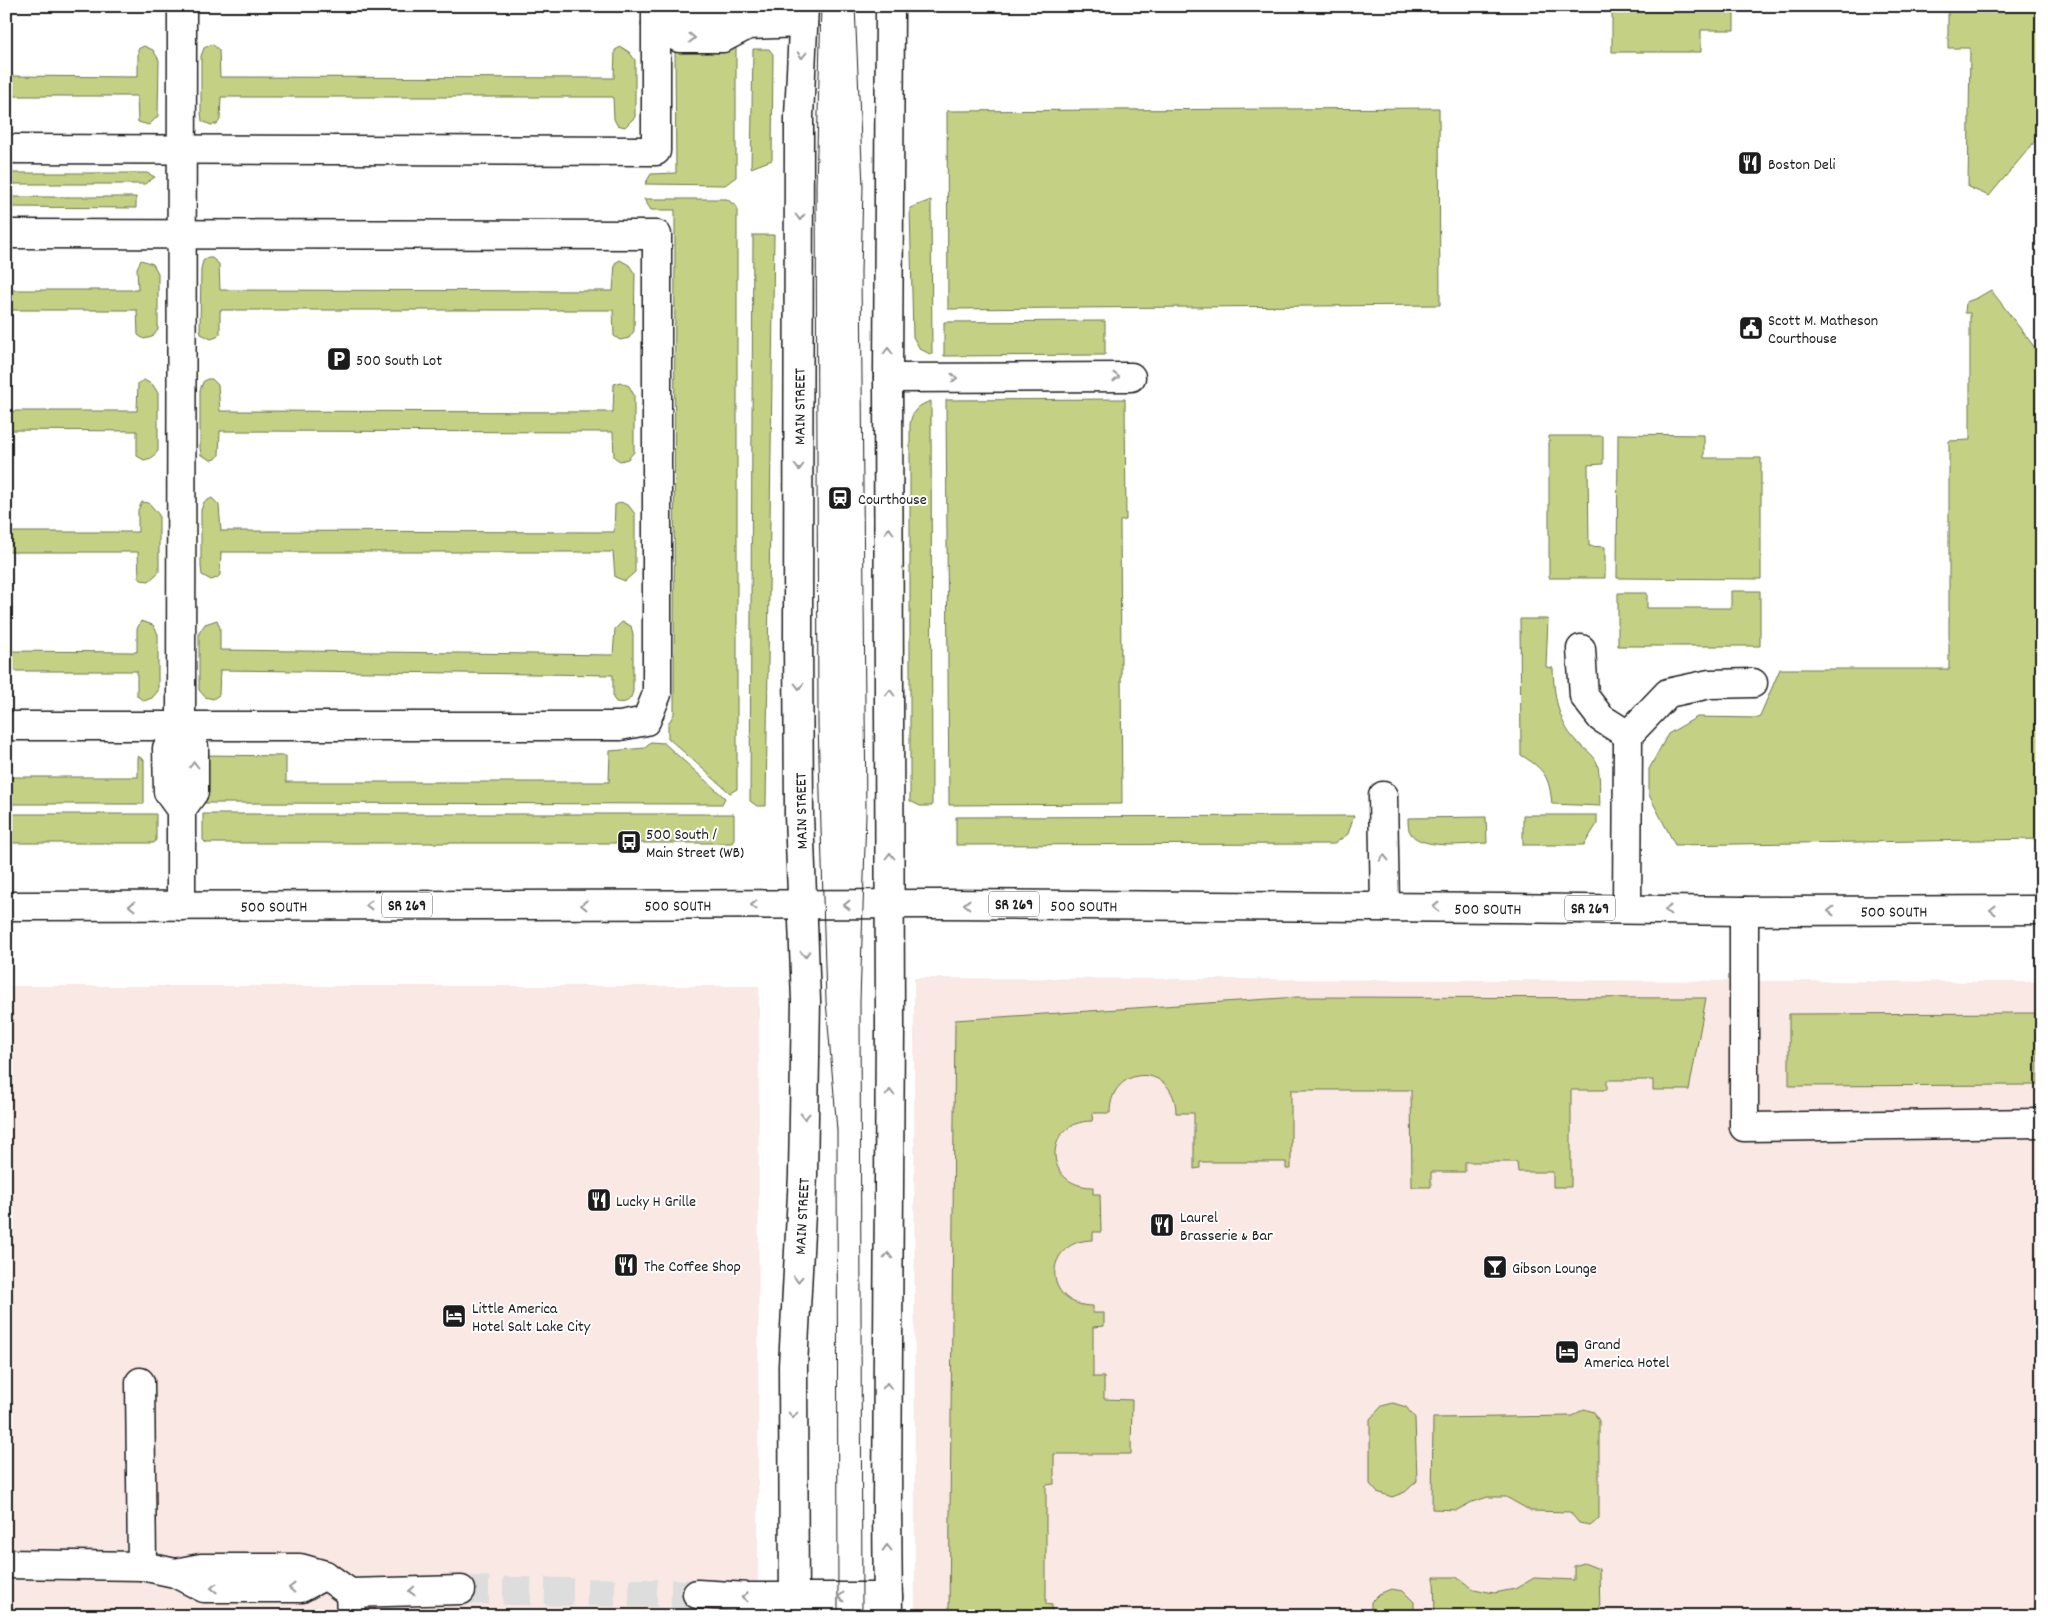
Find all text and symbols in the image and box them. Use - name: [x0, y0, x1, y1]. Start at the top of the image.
- one-way arrow: [688, 33, 696, 43]
- one-way arrow: [797, 52, 807, 59]
- restaurant icon: Boston Deli: [1737, 150, 1763, 176]
- place label: Boston Deli: [1768, 154, 1836, 177]
- one-way arrow: [795, 214, 805, 222]
- place label: Scott M. Matheson Courthouse: [1768, 310, 1878, 351]
- public building icon: Scott M. Matheson Courthouse: [1738, 315, 1764, 341]
- parking icon: 500 South Lot: [326, 346, 352, 372]
- one-way arrow: [883, 346, 893, 354]
- place label: 500 South Lot: [356, 350, 442, 373]
- street label: MAIN STREET: [789, 367, 813, 445]
- one-way arrow: [1113, 372, 1121, 382]
- one-way arrow: [950, 373, 958, 383]
- one-way arrow: [794, 464, 804, 472]
- station icon: Courthouse: [827, 485, 853, 511]
- place label: Courthouse: [858, 489, 927, 512]
- one-way arrow: [884, 526, 894, 534]
- one-way arrow: [794, 682, 804, 690]
- one-way arrow: [885, 689, 895, 696]
- one-way arrow: [189, 761, 199, 769]
- street label: MAIN STREET: [790, 772, 815, 850]
- place label: 500 South / Main Street (WB): [646, 824, 744, 865]
- bus stop icon: 500 South / Main Street (WB): [616, 829, 642, 855]
- one-way arrow: [885, 851, 895, 859]
- one-way arrow: [1379, 854, 1389, 862]
- road number: SR 269: [382, 892, 432, 918]
- road number: SR 269: [989, 892, 1039, 916]
- street label: 500 SOUTH: [644, 895, 712, 919]
- street label: 500 SOUTH: [240, 896, 308, 919]
- street label: 500 SOUTH: [1050, 896, 1118, 919]
- road number: SR 269: [1565, 896, 1615, 920]
- one-way arrow: [963, 899, 970, 909]
- street label: 500 SOUTH: [1454, 899, 1522, 922]
- one-way arrow: [365, 900, 372, 910]
- one-way arrow: [580, 900, 588, 910]
- one-way arrow: [750, 900, 758, 910]
- one-way arrow: [843, 900, 850, 910]
- one-way arrow: [128, 901, 136, 911]
- street label: 500 SOUTH: [1860, 901, 1928, 925]
- one-way arrow: [1431, 902, 1439, 912]
- one-way arrow: [1664, 904, 1672, 915]
- one-way arrow: [1989, 905, 1996, 915]
- one-way arrow: [1826, 906, 1834, 916]
- one-way arrow: [799, 950, 810, 958]
- one-way arrow: [885, 1089, 895, 1096]
- one-way arrow: [799, 1113, 810, 1121]
- street label: MAIN STREET: [790, 1177, 817, 1255]
- restaurant icon: Lucky H Grille: [586, 1187, 612, 1213]
- place label: Lucky H Grille: [616, 1191, 696, 1214]
- place label: Laurel Brasserie & Bar: [1180, 1207, 1273, 1248]
- restaurant icon: Laurel Brasserie & Bar: [1149, 1212, 1175, 1238]
- one-way arrow: [883, 1251, 894, 1259]
- restaurant icon: The Coffee Shop: [613, 1252, 639, 1278]
- bar icon: Gibson Lounge: [1482, 1254, 1508, 1280]
- place label: The Coffee Shop: [644, 1256, 741, 1279]
- place label: Gibson Lounge: [1512, 1258, 1597, 1281]
- one-way arrow: [792, 1275, 803, 1283]
- place label: Little America Hotel Salt Lake City: [472, 1298, 591, 1339]
- hotel icon: Little America Hotel Salt Lake City: [441, 1303, 467, 1329]
- place label: Grand America Hotel: [1584, 1334, 1669, 1375]
- hotel icon: Grand America Hotel: [1554, 1339, 1580, 1365]
- one-way arrow: [882, 1381, 892, 1389]
- one-way arrow: [788, 1412, 798, 1419]
- one-way arrow: [882, 1544, 892, 1552]
- one-way arrow: [210, 1582, 218, 1593]
- one-way arrow: [288, 1582, 296, 1593]
- one-way arrow: [408, 1586, 416, 1597]
- one-way arrow: [741, 1591, 749, 1602]
- one-way arrow: [836, 1592, 844, 1602]

